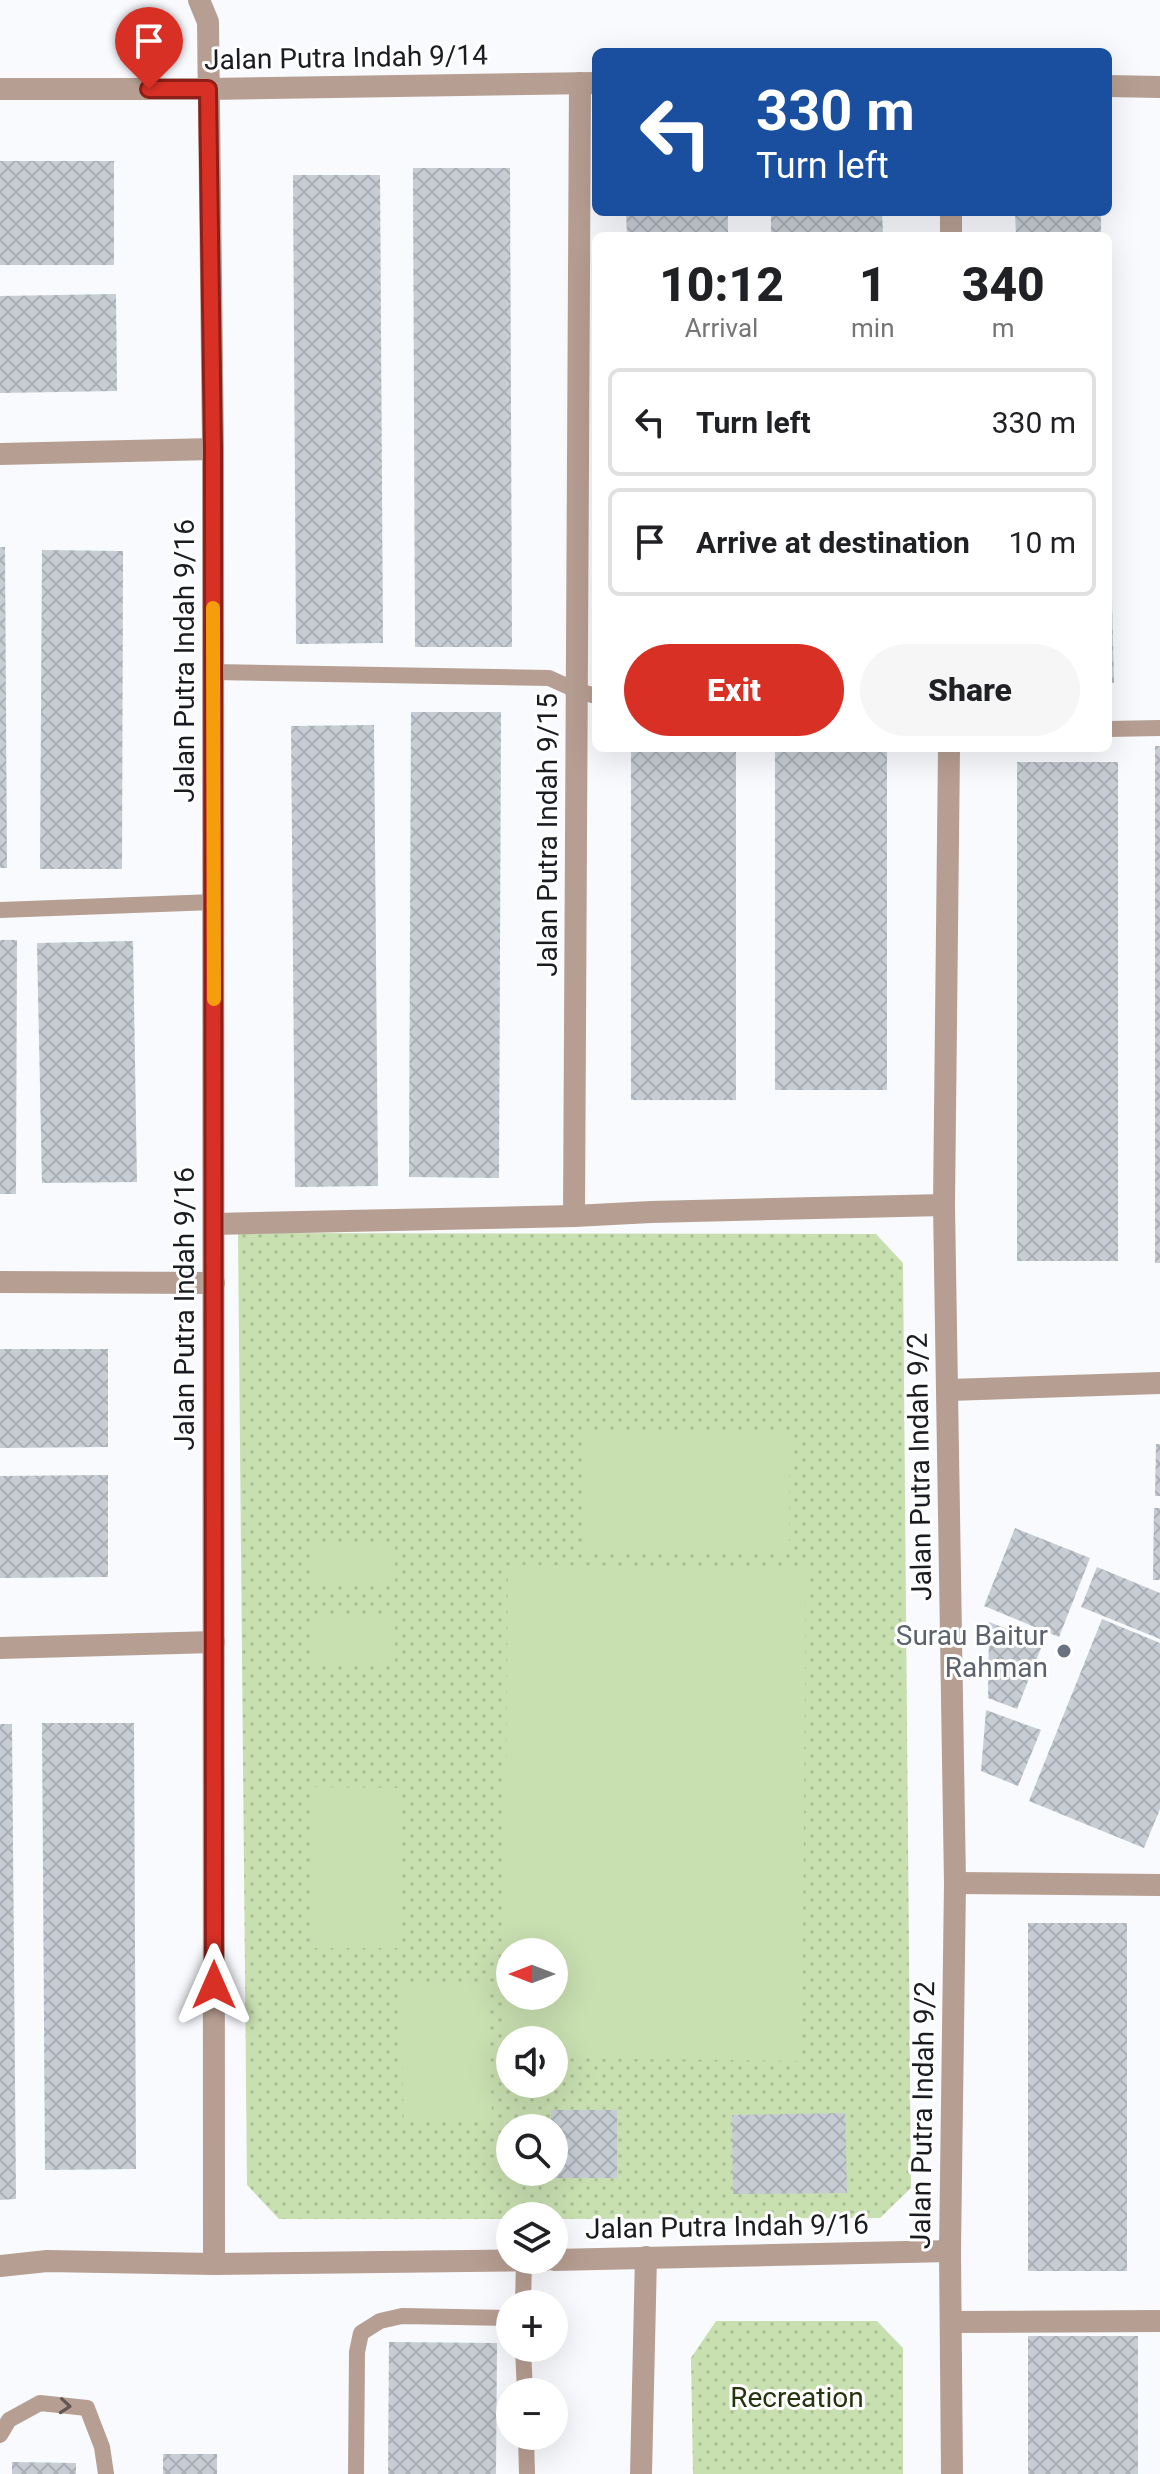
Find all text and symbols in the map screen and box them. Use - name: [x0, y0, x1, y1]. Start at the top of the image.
- pin: [115, 7, 183, 89]
- icon: arrive: [127, 19, 171, 63]
- street label: Jalan Putra Indah 9/14: [204, 39, 488, 76]
- text: 330 m: [756, 78, 915, 144]
- icon: left: [624, 80, 728, 184]
- text: Turn left: [756, 145, 889, 187]
- text: 10:12: [659, 256, 784, 313]
- text: 1: [859, 256, 887, 313]
- text: 340: [962, 256, 1045, 313]
- text: Arrival: [685, 313, 758, 343]
- text: min: [851, 313, 895, 343]
- text: m: [992, 313, 1015, 343]
- icon: left: [628, 400, 672, 444]
- text: Turn left: [696, 405, 811, 440]
- text: 330 m: [992, 405, 1076, 440]
- street label: Jalan Putra Indah 9/16: [168, 519, 201, 803]
- icon: arrive: [628, 520, 672, 564]
- text: Arrive at destination: [696, 525, 970, 560]
- text: 10 m: [1009, 525, 1076, 560]
- button: Exit: [624, 644, 844, 736]
- button: Share: [860, 644, 1080, 736]
- street label: Jalan Putra Indah 9/15: [531, 693, 564, 977]
- street label: Jalan Putra Indah 9/16: [168, 1167, 201, 1451]
- street label: Jalan Putra Indah 9/2: [901, 1333, 938, 1601]
- place label: Surau Baitur Rahman: [896, 1619, 1049, 1684]
- marker: Surau Baitur Rahman: [1055, 1642, 1073, 1660]
- north arrow: [496, 1938, 568, 2010]
- map controls: [496, 1938, 568, 2450]
- position arrow: [172, 1943, 256, 2027]
- street label: Jalan Putra Indah 9/2: [904, 1981, 941, 2249]
- button: sound: [496, 2026, 568, 2098]
- button: search: [496, 2114, 568, 2186]
- button: layers: [496, 2202, 568, 2274]
- street label: Jalan Putra Indah 9/16: [585, 2208, 869, 2245]
- button: +: [496, 2290, 568, 2362]
- button: −: [496, 2378, 568, 2450]
- park label: Recreation: [730, 2381, 864, 2414]
- one-way arrow: [59, 2397, 72, 2414]

